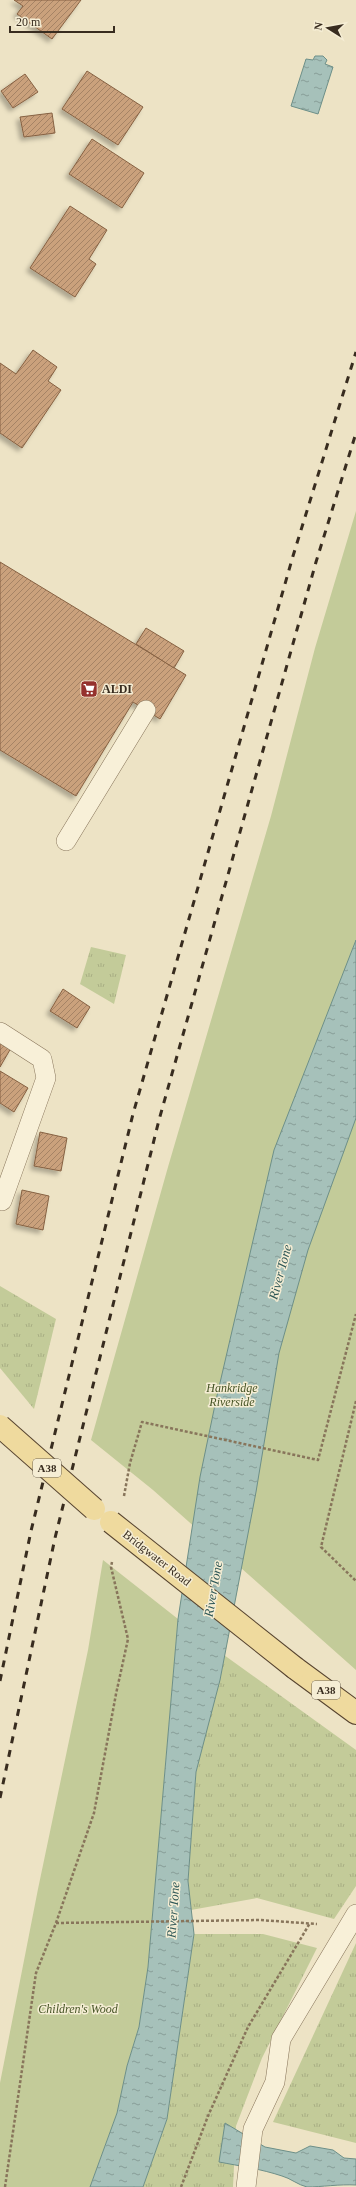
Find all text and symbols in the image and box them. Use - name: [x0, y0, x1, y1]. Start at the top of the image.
- scale bar: [10, 8, 114, 34]
- north arrow: [308, 8, 348, 48]
- text: 20 m: [16, 15, 41, 29]
- text: N: [312, 21, 325, 31]
- supermarket icon: ALDI: [79, 679, 99, 699]
- place label: ALDI: [102, 682, 132, 696]
- water label: River Tone: [265, 1243, 295, 1302]
- park label: Hankridge Riverside: [205, 1381, 258, 1409]
- road number: A38: [33, 1459, 61, 1477]
- street label: Bridgwater Road: [120, 1527, 194, 1589]
- water label: River Tone: [201, 1560, 225, 1619]
- road number: A38: [312, 1681, 340, 1699]
- water label: River Tone: [163, 1881, 182, 1940]
- park label: Children's Wood: [38, 2002, 119, 2016]

